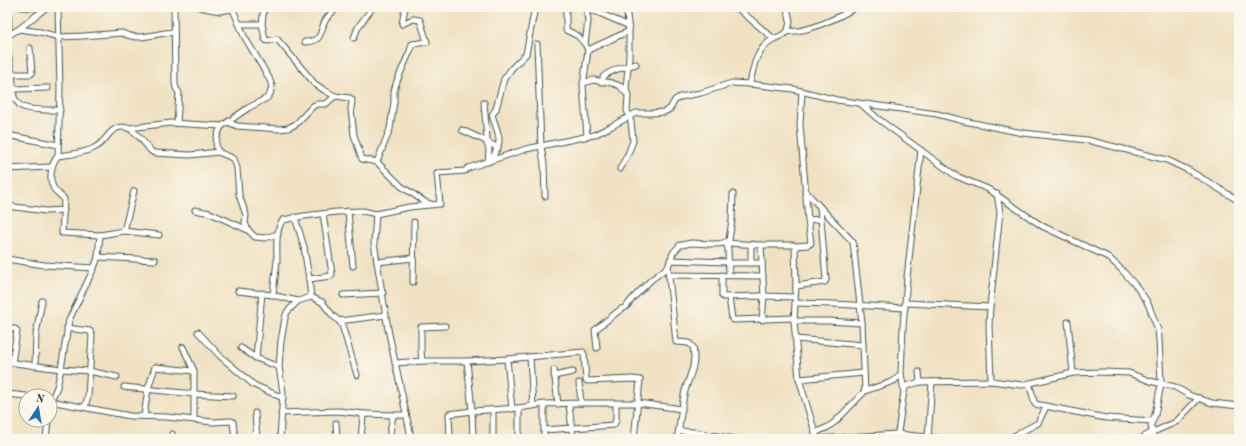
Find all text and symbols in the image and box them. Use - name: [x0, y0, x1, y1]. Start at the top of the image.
- north arrow: [18, 388, 58, 428]
- text: N: [35, 393, 46, 406]

